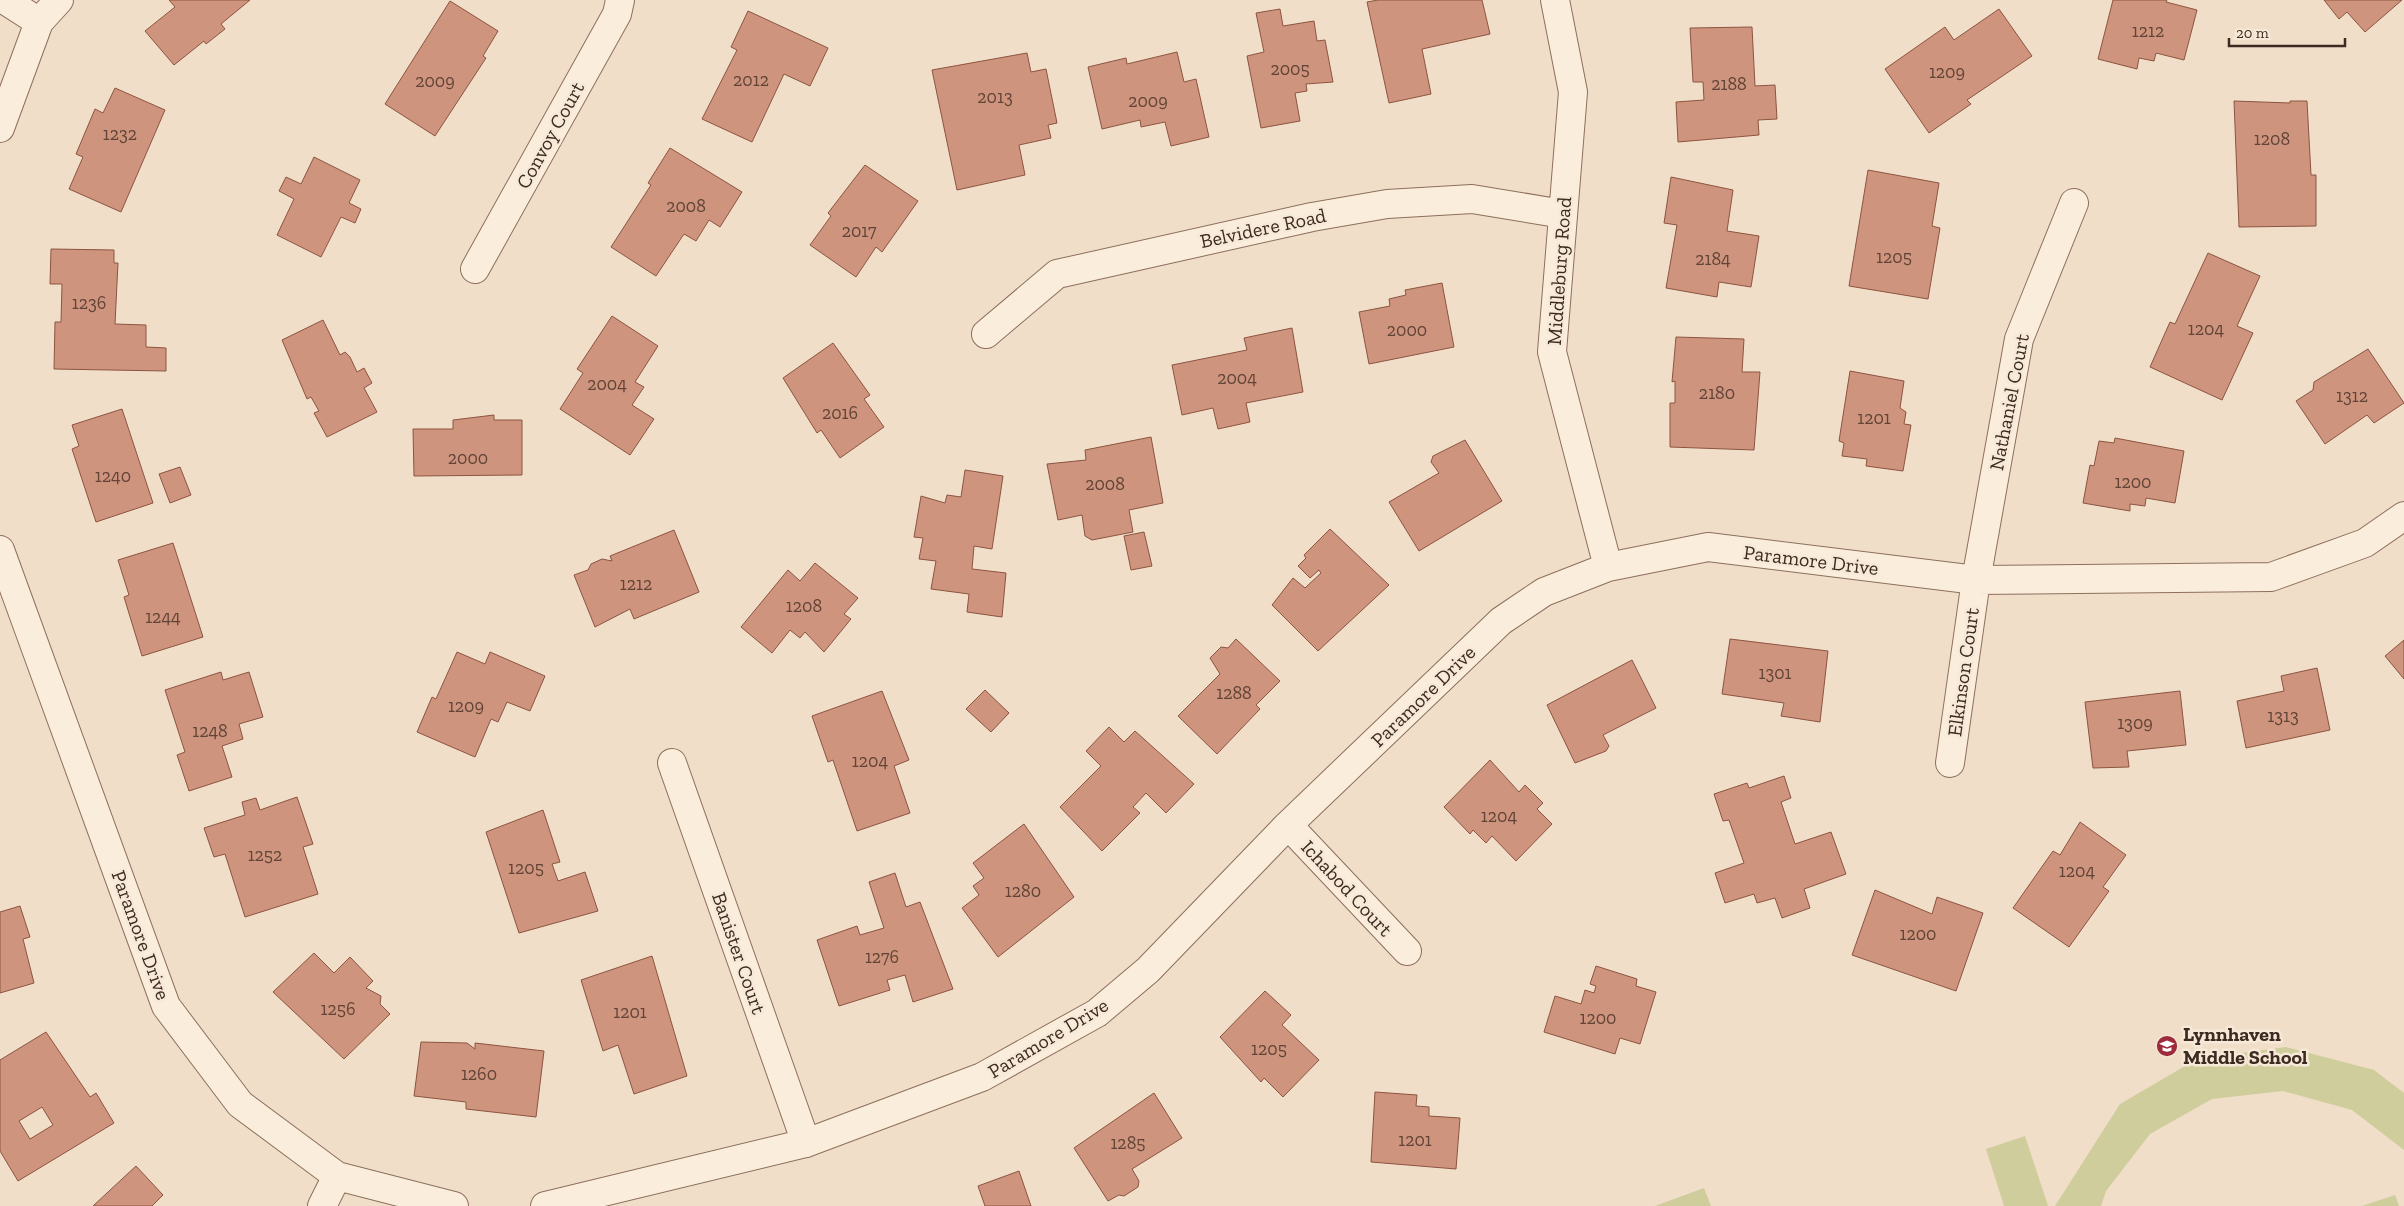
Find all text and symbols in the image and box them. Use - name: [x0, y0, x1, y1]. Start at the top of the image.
- scale bar: [2229, 15, 2345, 47]
- house number: 1212: [2132, 20, 2164, 42]
- text: 20 m: [2236, 24, 2269, 42]
- house number: 2005: [1270, 58, 1310, 80]
- house number: 1209: [1929, 61, 1965, 83]
- house number: 2012: [733, 69, 769, 91]
- house number: 2009: [415, 70, 455, 92]
- house number: 2188: [1711, 73, 1747, 95]
- street label: Convoy Court: [511, 77, 589, 193]
- house number: 2013: [977, 86, 1013, 108]
- house number: 2009: [1128, 90, 1168, 112]
- house number: 1232: [103, 123, 137, 145]
- house number: 1208: [2254, 128, 2290, 150]
- house number: 2008: [666, 195, 706, 217]
- street label: Middleburg Road: [1542, 196, 1576, 346]
- street label: Belvidere Road: [1198, 203, 1328, 253]
- house number: 2017: [842, 220, 877, 242]
- house number: 1205: [1876, 246, 1912, 268]
- house number: 2184: [1695, 248, 1731, 270]
- house number: 1236: [72, 292, 106, 314]
- house number: 1204: [2188, 318, 2224, 340]
- house number: 2000: [1387, 319, 1427, 341]
- street label: Nathaniel Court: [1984, 331, 2034, 472]
- house number: 2004: [1217, 367, 1257, 389]
- house number: 2004: [587, 373, 627, 395]
- house number: 2180: [1699, 382, 1735, 404]
- house number: 1312: [2336, 385, 2368, 407]
- house number: 2016: [822, 402, 858, 424]
- house number: 1201: [1857, 407, 1891, 429]
- house number: 2000: [448, 447, 488, 469]
- house number: 1240: [95, 465, 131, 487]
- house number: 1200: [2115, 471, 2151, 493]
- house number: 2008: [1085, 473, 1125, 495]
- street label: Paramore Drive: [1742, 540, 1880, 580]
- house number: 1212: [620, 573, 652, 595]
- house number: 1208: [786, 595, 822, 617]
- street label: Elkinson Court: [1942, 605, 1984, 738]
- house number: 1244: [145, 606, 181, 628]
- street label: Paramore Drive: [1366, 640, 1480, 752]
- house number: 1301: [1758, 662, 1792, 684]
- house number: 1288: [1216, 682, 1252, 704]
- house number: 1209: [448, 695, 484, 717]
- house number: 1313: [2267, 705, 2299, 727]
- house number: 1309: [2117, 712, 2153, 734]
- house number: 1248: [192, 720, 228, 742]
- house number: 1204: [852, 750, 888, 772]
- house number: 1204: [1481, 805, 1517, 827]
- street label: Ichabod Court: [1296, 835, 1398, 941]
- house number: 1252: [248, 844, 282, 866]
- house number: 1205: [508, 857, 544, 879]
- house number: 1204: [2059, 860, 2095, 882]
- street label: Paramore Drive: [106, 867, 176, 1003]
- house number: 1280: [1005, 880, 1041, 902]
- street label: Banister Court: [707, 889, 771, 1018]
- house number: 1200: [1900, 923, 1936, 945]
- house number: 1276: [865, 946, 899, 968]
- street label: Paramore Drive: [984, 993, 1112, 1083]
- house number: 1256: [321, 998, 355, 1020]
- house number: 1201: [613, 1001, 647, 1023]
- house number: 1200: [1580, 1007, 1616, 1029]
- place label: Lynnhaven Middle School: [2183, 1022, 2308, 1069]
- school or university icon: Lynnhaven Middle School: [2155, 1034, 2179, 1058]
- house number: 1205: [1251, 1038, 1287, 1060]
- house number: 1260: [461, 1063, 497, 1085]
- house number: 1201: [1398, 1129, 1432, 1151]
- house number: 1285: [1110, 1132, 1146, 1154]

